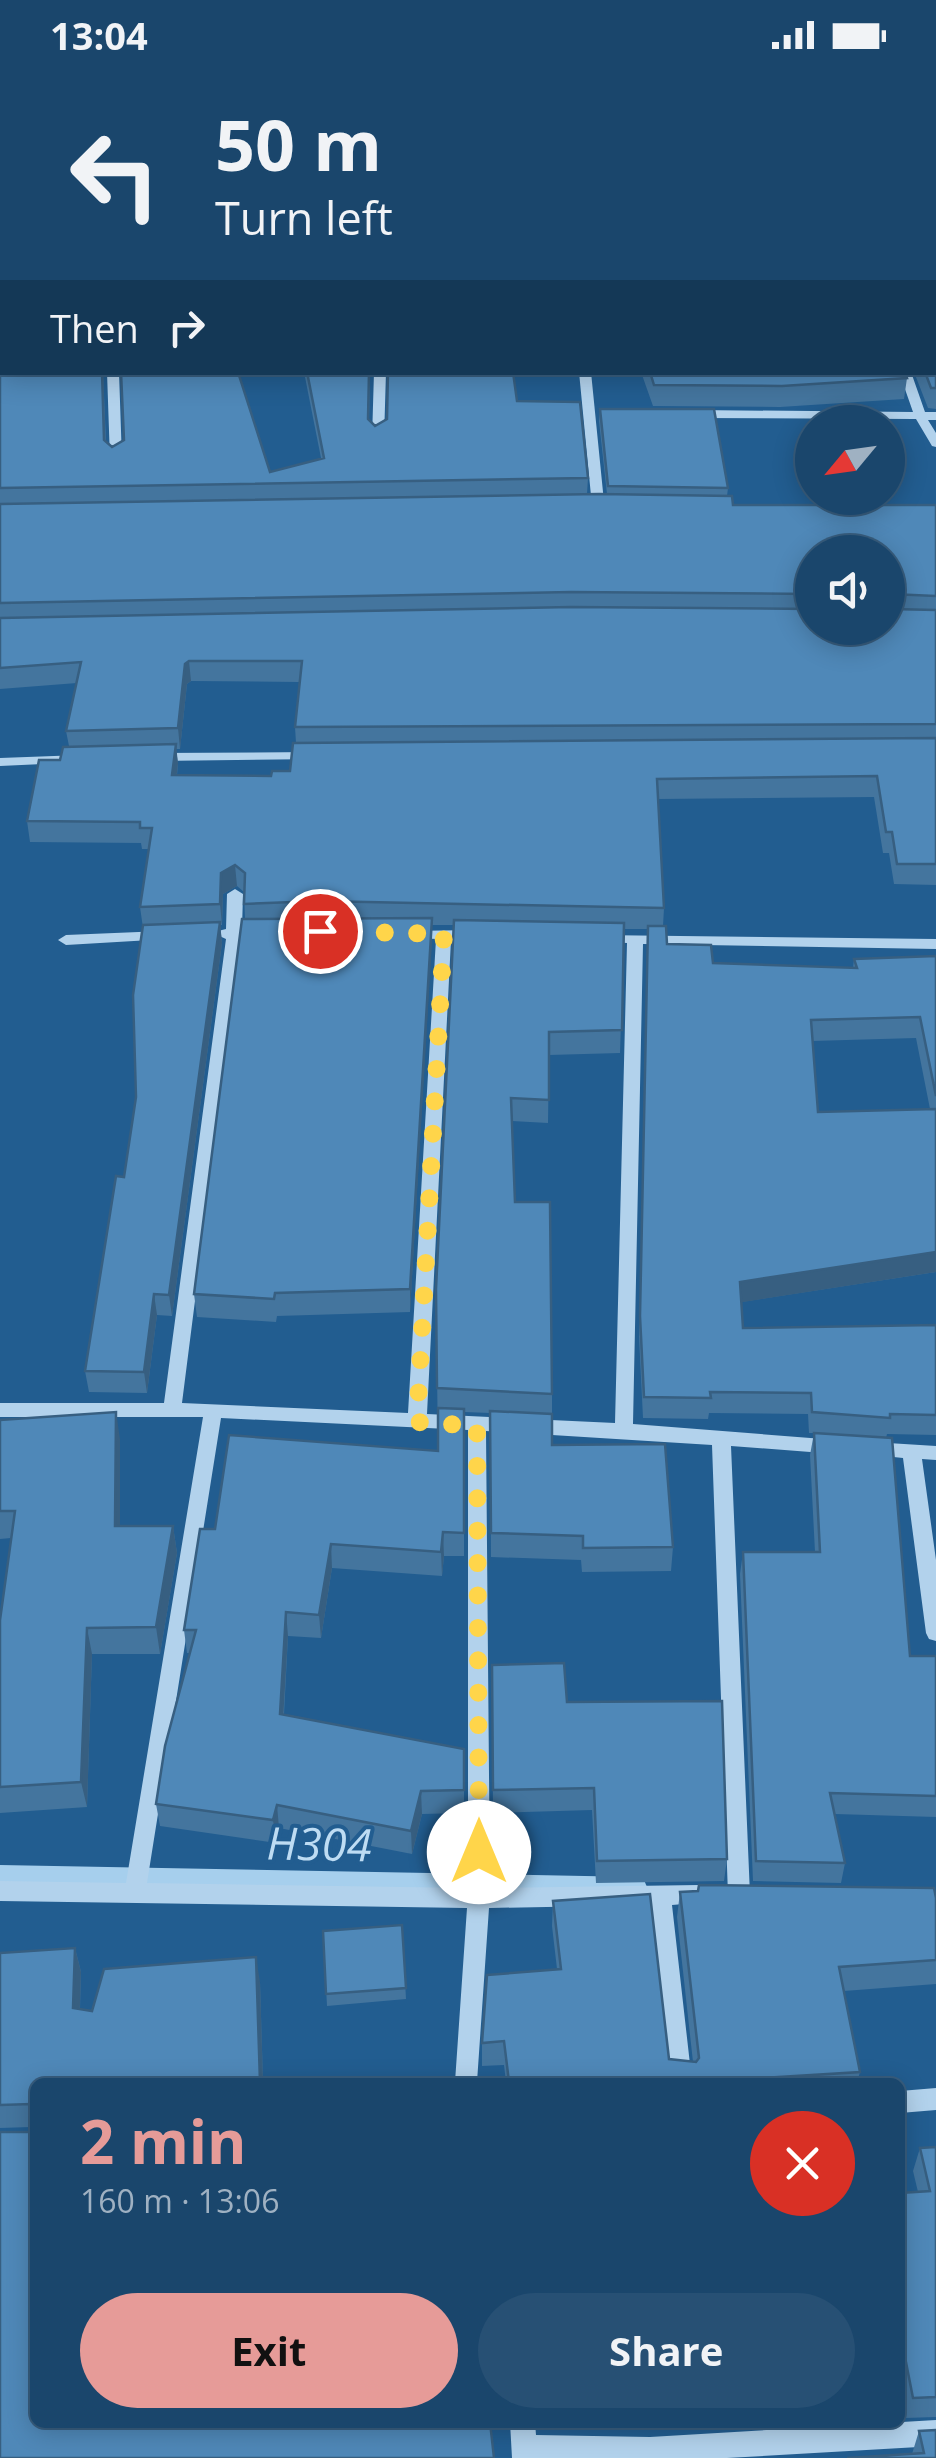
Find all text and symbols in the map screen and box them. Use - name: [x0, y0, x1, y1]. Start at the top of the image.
- text: 13:04: [50, 9, 148, 61]
- text: 50 m: [215, 96, 382, 192]
- icon: left: [50, 110, 180, 240]
- text: Turn left: [215, 187, 393, 248]
- icon: right: [159, 300, 214, 355]
- text: Then: [50, 302, 139, 354]
- north arrow: [795, 405, 905, 515]
- map controls: [795, 405, 905, 645]
- button: sound: [795, 535, 905, 645]
- pin: [278, 889, 363, 974]
- icon: arrive: [293, 904, 348, 959]
- position arrow: [427, 1800, 531, 1904]
- water label: H304: [266, 1812, 372, 1874]
- text: 2 min: [80, 2100, 247, 2182]
- button: close: [750, 2111, 855, 2216]
- text: 160 m · 13:06: [80, 2179, 279, 2222]
- button: Exit: [80, 2293, 458, 2408]
- button: Share: [478, 2293, 855, 2408]

